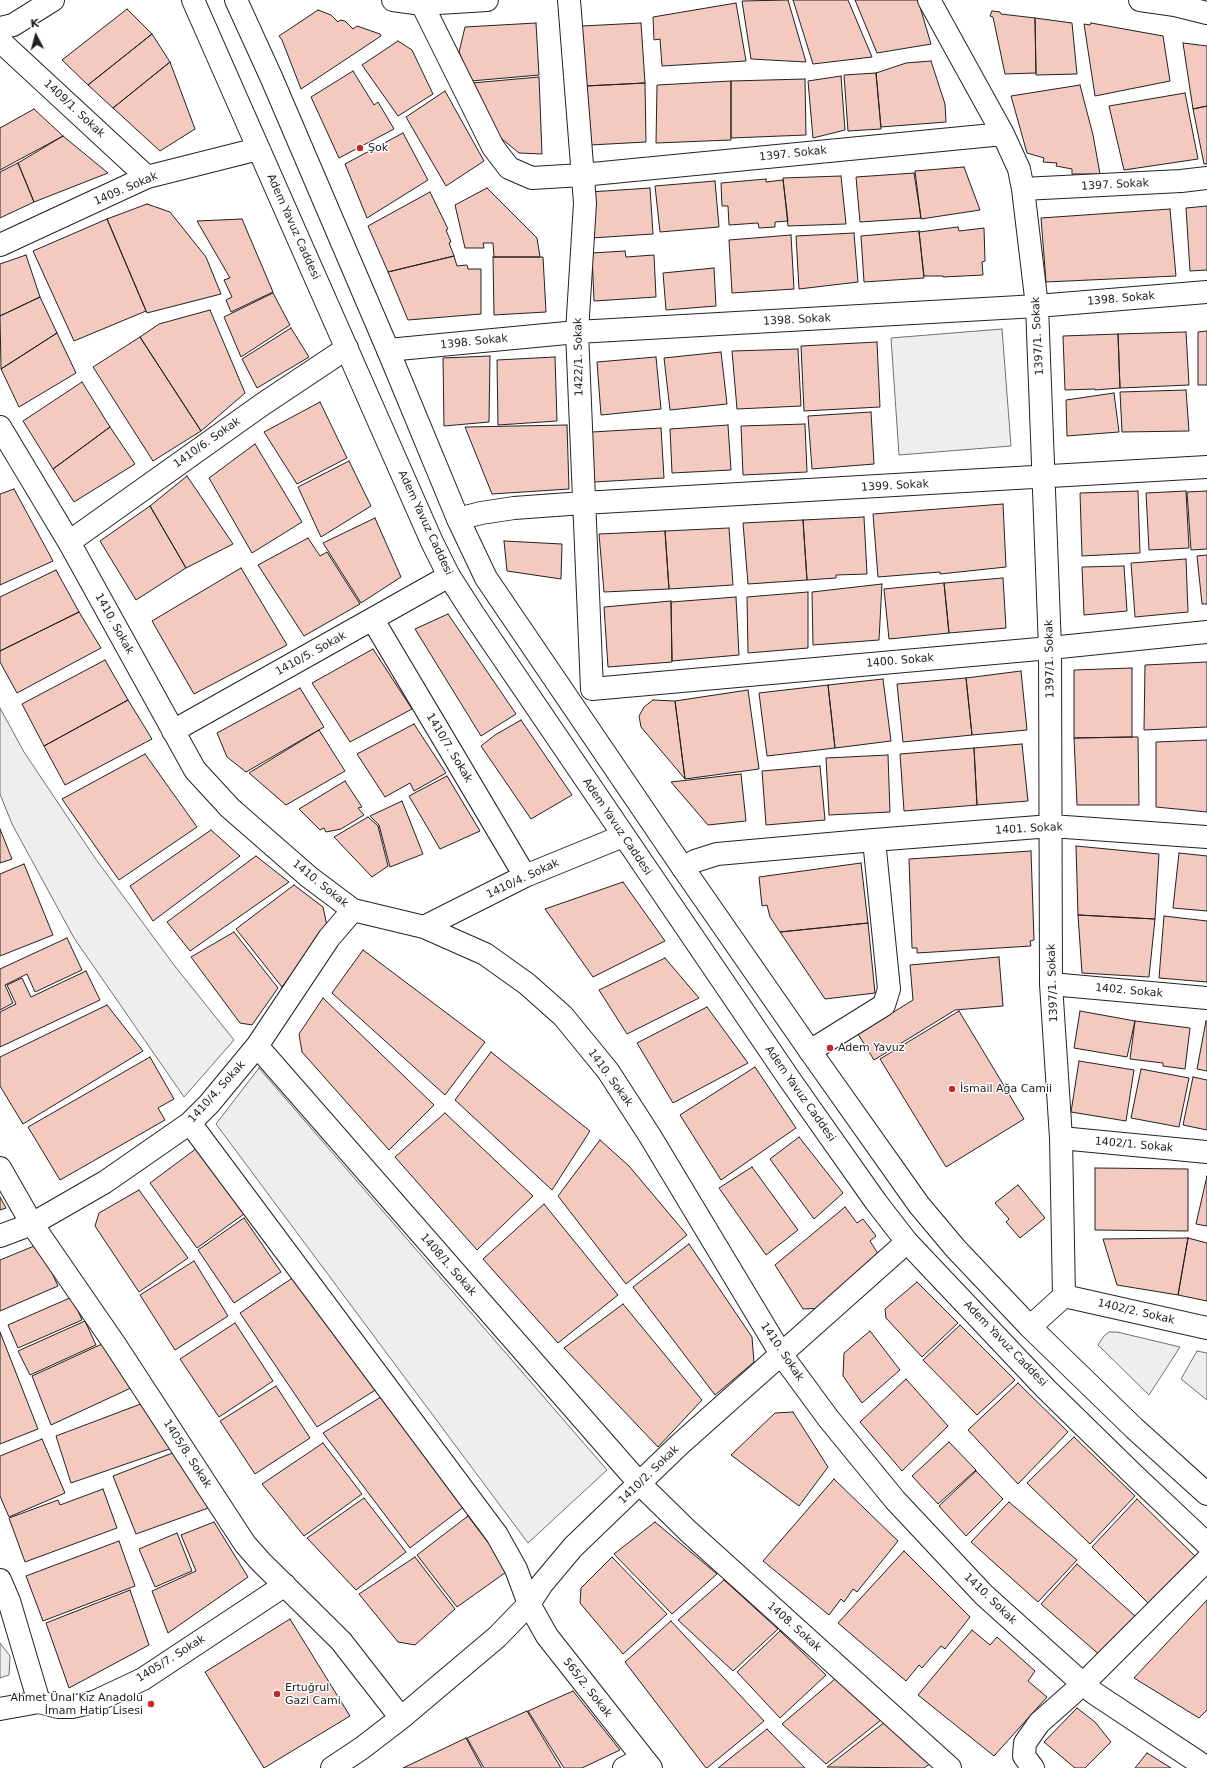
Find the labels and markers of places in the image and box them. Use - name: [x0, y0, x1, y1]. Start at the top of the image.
- place label: Şok: [368, 141, 388, 155]
- marker: Şok: [355, 143, 365, 153]
- place label: Adem Yavuz: [838, 1041, 904, 1055]
- marker: Adem Yavuz: [825, 1043, 835, 1053]
- place label: İsmail Ağa Camii: [960, 1082, 1052, 1096]
- marker: İsmail Ağa Camii: [947, 1084, 957, 1094]
- place label: Ertuğrul Gazi Cami: [285, 1681, 341, 1707]
- marker: Ertuğrul Gazi Cami: [272, 1689, 282, 1699]
- place label: Ahmet Ünal Kız Anadolu İmam Hatip Lisesi: [10, 1691, 143, 1717]
- marker: Ahmet Ünal Kız Anadolu İmam Hatip Lisesi: [146, 1699, 156, 1709]

